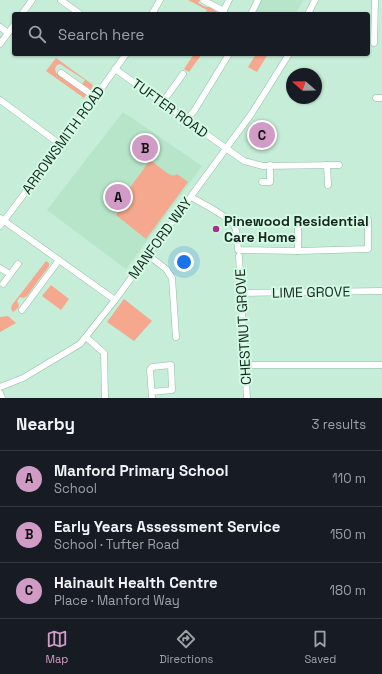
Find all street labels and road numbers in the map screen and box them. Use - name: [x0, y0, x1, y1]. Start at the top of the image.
- street label: TUFTER ROAD: [128, 74, 212, 142]
- street label: ARROWSMITH ROAD: [18, 82, 108, 198]
- street label: MANFORD WAY: [124, 193, 196, 282]
- street label: CHESTNUT GROVE: [231, 268, 255, 386]
- street label: LIME GROVE: [272, 282, 350, 302]

